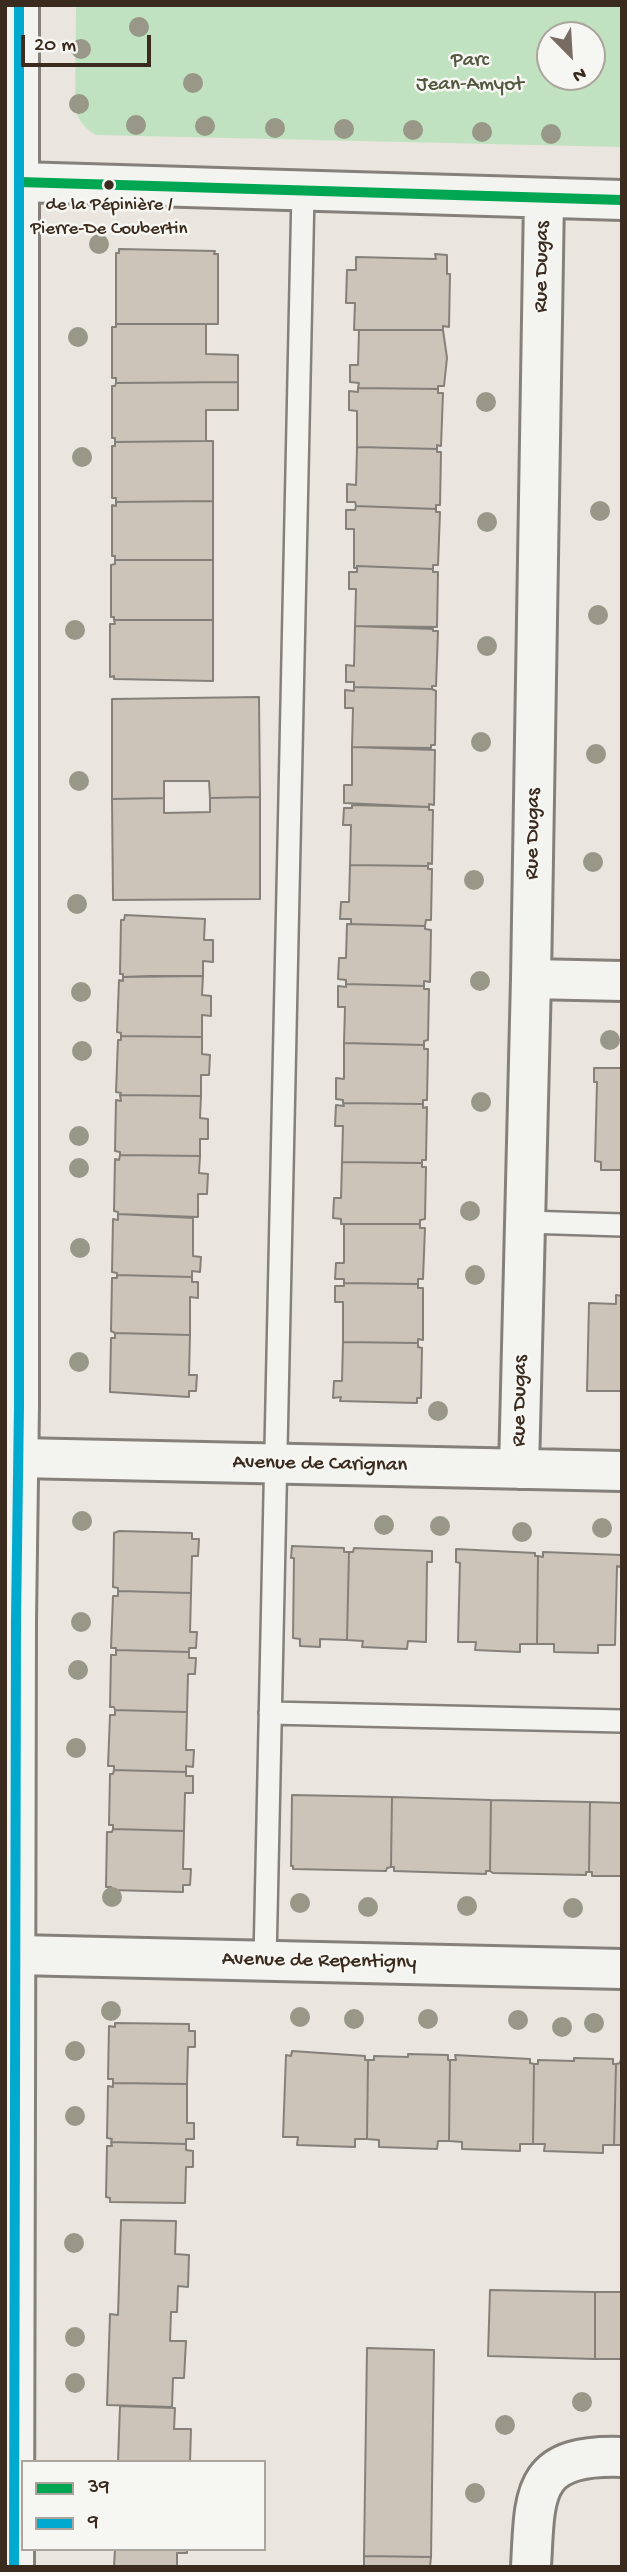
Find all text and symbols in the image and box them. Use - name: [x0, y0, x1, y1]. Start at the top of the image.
- scale bar: [24, 21, 154, 65]
- north arrow: [536, 21, 606, 91]
- text: 20 m: [34, 34, 76, 59]
- park label: Parc Jean-Amyot: [416, 49, 524, 99]
- text: N: [569, 61, 589, 87]
- marker: de la Pépinière / Pierre-De Coubertin: [102, 178, 116, 192]
- place label: de la Pépinière / Pierre-De Coubertin: [31, 195, 187, 239]
- street label: Rue Dugas: [530, 221, 556, 313]
- street label: Rue Dugas: [521, 788, 547, 880]
- street label: Rue Dugas: [508, 1355, 534, 1447]
- street label: Avenue de Carignan: [232, 1451, 408, 1479]
- street label: Avenue de Repentigny: [221, 1948, 417, 1976]
- legend: [21, 2460, 266, 2551]
- text: 39: [88, 2476, 109, 2501]
- text: 9: [88, 2511, 99, 2536]

